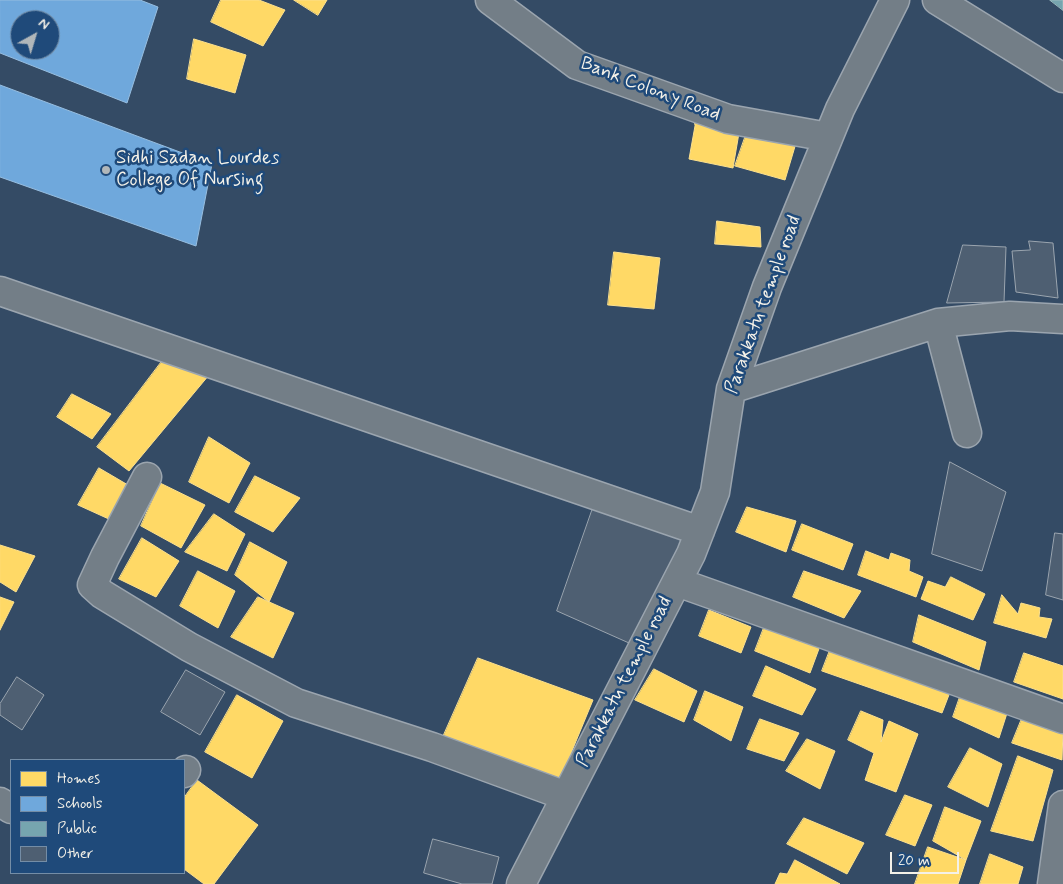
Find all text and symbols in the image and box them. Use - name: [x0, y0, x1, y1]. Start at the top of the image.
- north arrow: [10, 10, 60, 60]
- text: N: [35, 14, 53, 34]
- street label: Bank Colony Road: [577, 53, 723, 127]
- place label: Sidhi Sadan Lourdes College Of Nursing: [116, 148, 279, 192]
- marker: Sidhi Sadan Lourdes College Of Nursing: [100, 164, 112, 176]
- street label: Parakkatu temple road: [721, 213, 807, 397]
- street label: Parakkatu temple road: [572, 593, 678, 771]
- legend: [10, 759, 185, 874]
- text: Homes: [57, 769, 100, 789]
- text: Schools: [57, 794, 103, 814]
- text: Public: [57, 819, 97, 839]
- scale bar: [893, 842, 962, 874]
- text: Other: [57, 844, 93, 864]
- text: 20 m: [898, 851, 930, 871]

